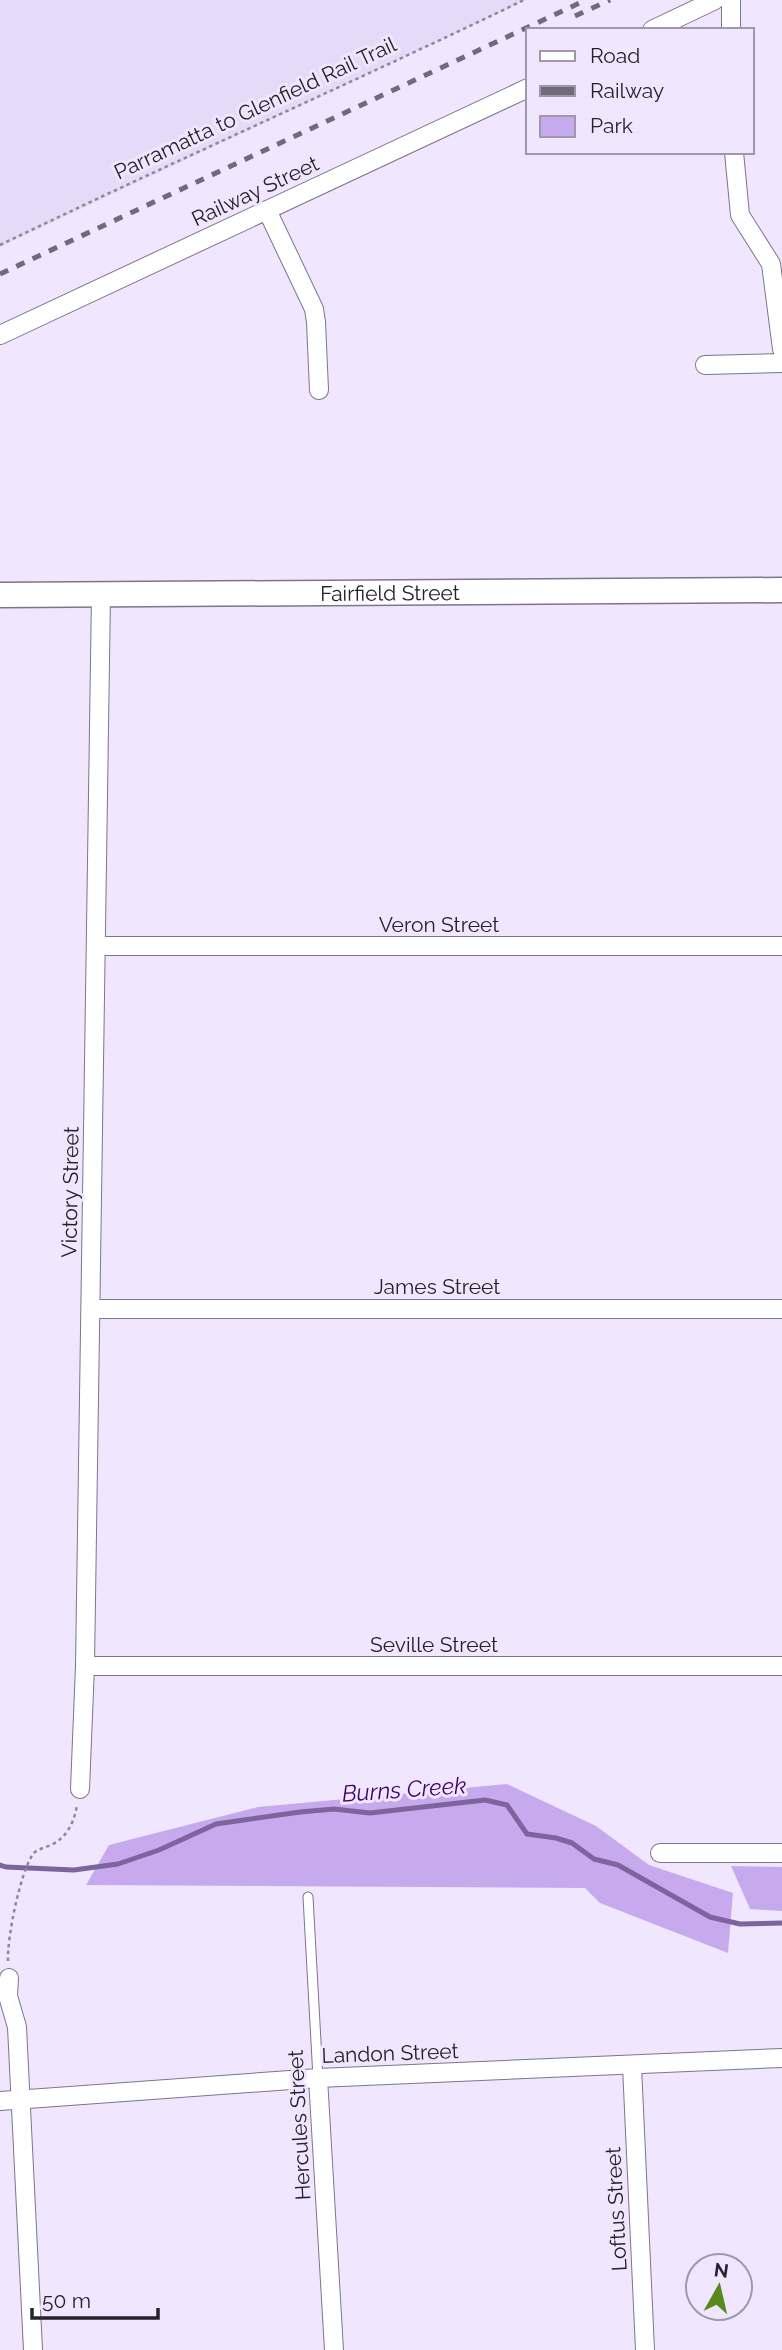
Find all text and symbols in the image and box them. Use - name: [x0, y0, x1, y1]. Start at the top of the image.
- legend: [526, 28, 754, 154]
- street label: Parramatta to Glenfield Rail Trail: [110, 31, 400, 184]
- text: Road: [590, 43, 640, 68]
- text: Railway: [590, 78, 664, 103]
- text: Park: [590, 113, 633, 138]
- street label: Railway Street: [188, 151, 322, 231]
- street label: Fairfield Street: [320, 580, 460, 605]
- street label: Veron Street: [379, 912, 499, 937]
- street label: Victory Street: [56, 1126, 84, 1258]
- street label: James Street: [374, 1274, 500, 1299]
- street label: Seville Street: [370, 1632, 498, 1657]
- water label: Burns Creek: [341, 1771, 467, 1807]
- street label: Landon Street: [321, 2038, 459, 2068]
- street label: Hercules Street: [283, 2049, 315, 2201]
- street label: Loftus Street: [600, 2146, 632, 2272]
- north arrow: [684, 2252, 754, 2322]
- text: N: [713, 2258, 730, 2282]
- scale bar: [32, 2276, 158, 2320]
- text: 50 m: [42, 2288, 91, 2313]

